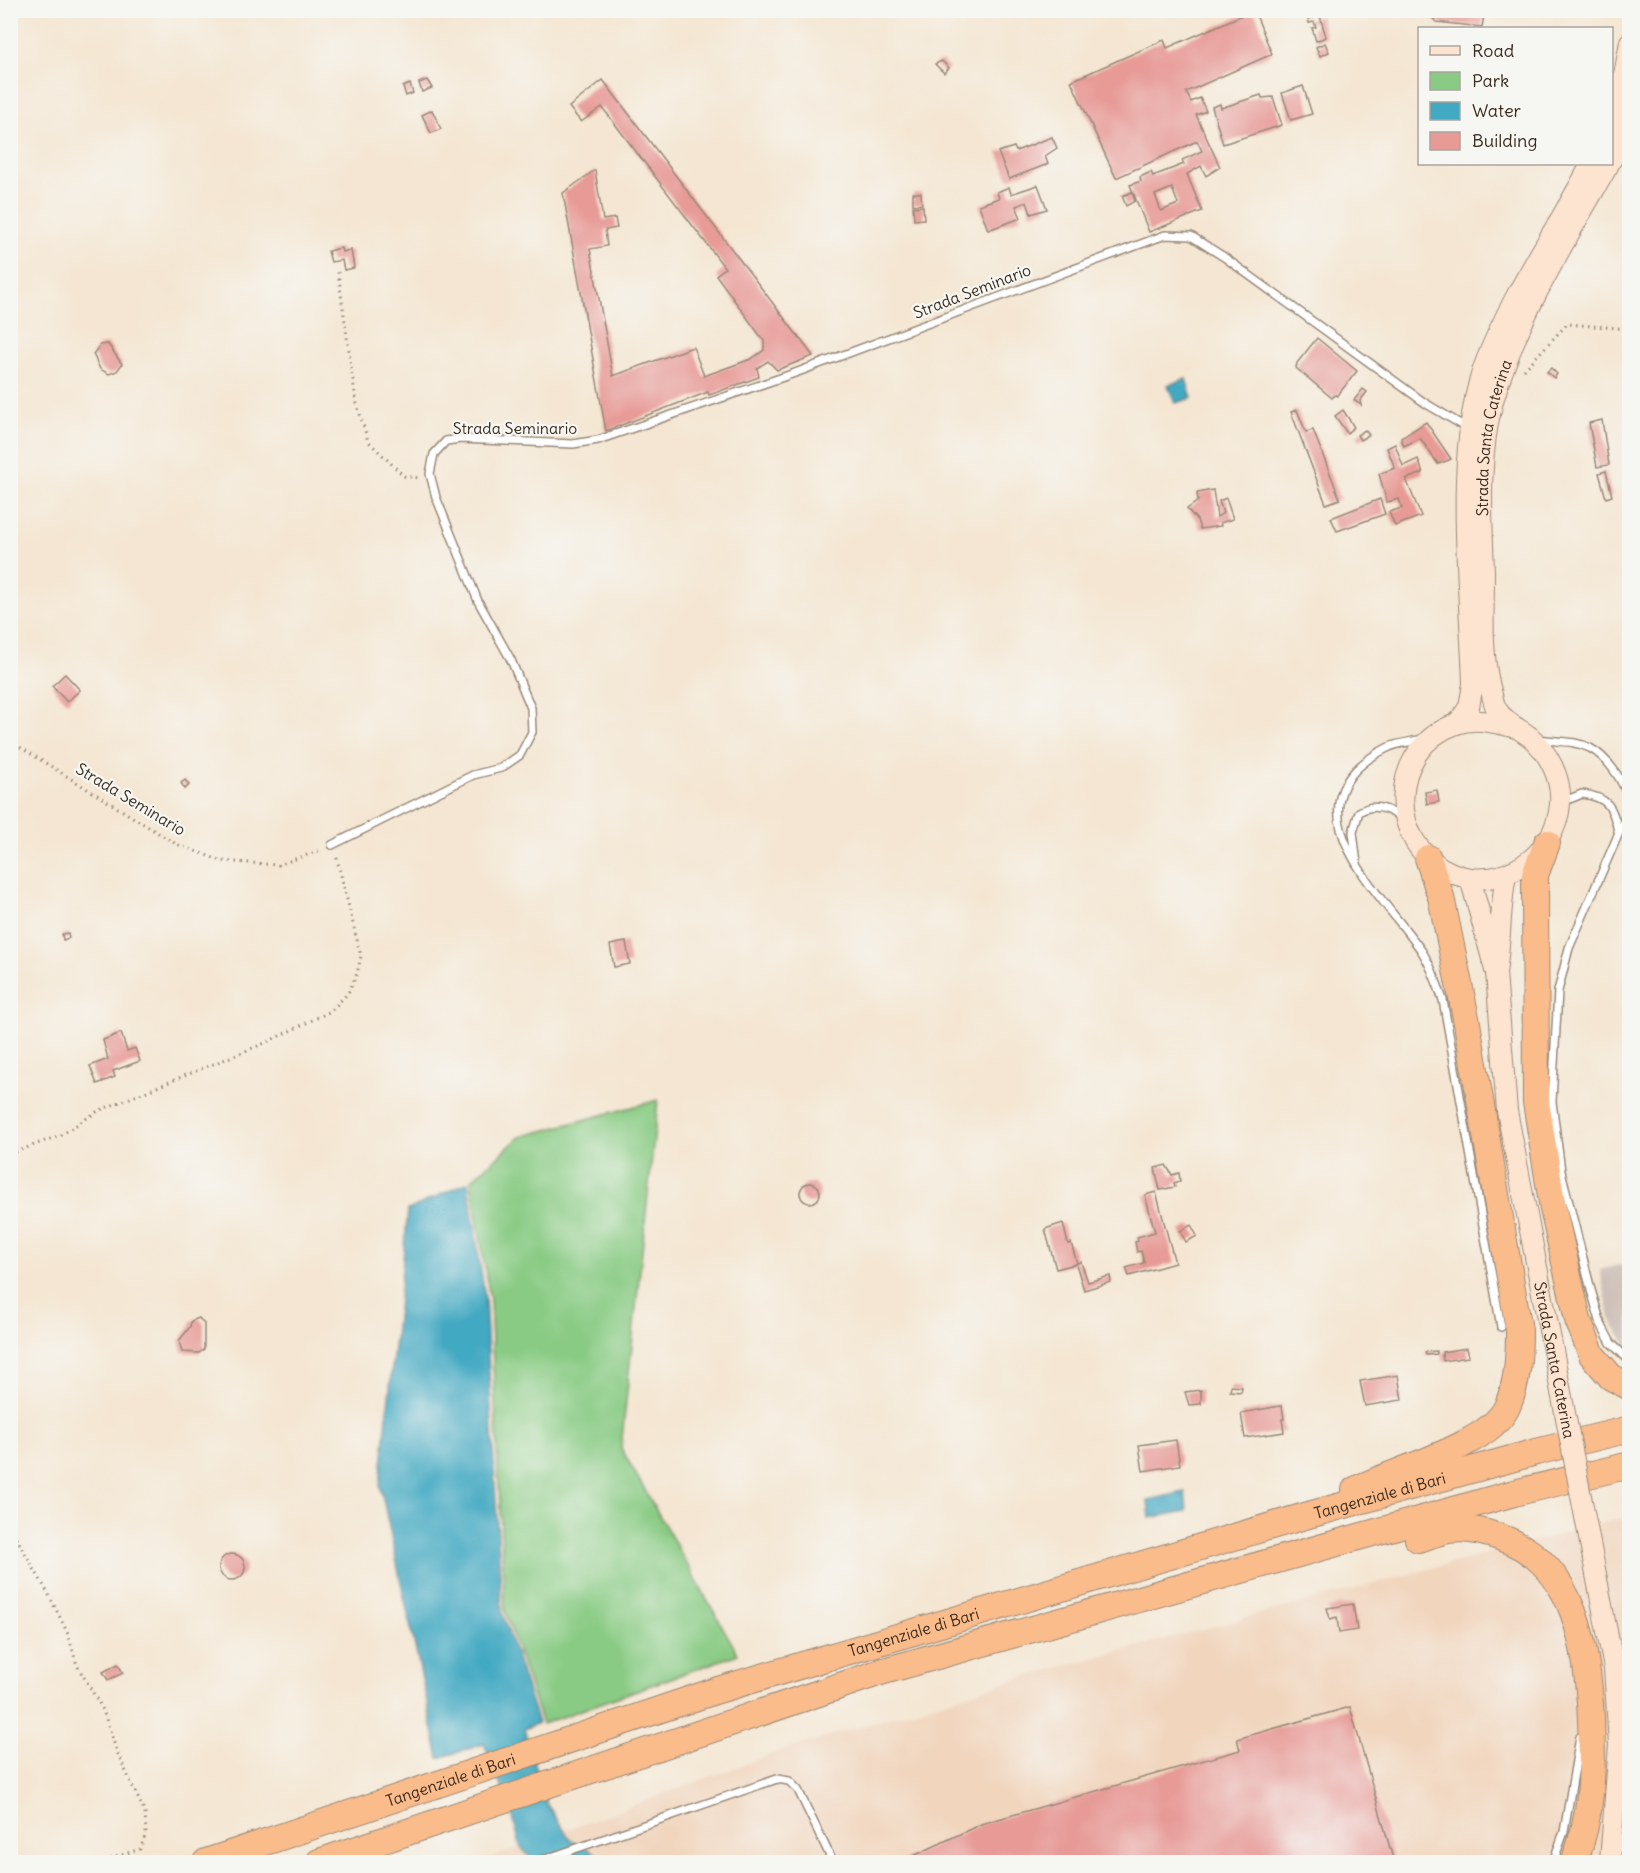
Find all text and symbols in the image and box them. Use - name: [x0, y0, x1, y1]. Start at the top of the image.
- legend: [1418, 27, 1613, 165]
- text: Road: [1472, 39, 1515, 62]
- text: Park: [1472, 69, 1509, 92]
- text: Water: [1472, 99, 1522, 122]
- text: Building: [1472, 129, 1537, 152]
- street label: Strada Seminario: [910, 259, 1034, 323]
- street label: Strada Santa Caterina: [1472, 357, 1516, 516]
- street label: Strada Seminario: [453, 418, 577, 438]
- street label: Strada Seminario: [73, 758, 189, 840]
- street label: Strada Santa Caterina: [1530, 1280, 1580, 1440]
- street label: Tangenziale di Bari: [1312, 1468, 1448, 1523]
- street label: Tangenziale di Bari: [846, 1603, 981, 1661]
- street label: Tangenziale di Bari: [383, 1749, 518, 1811]

